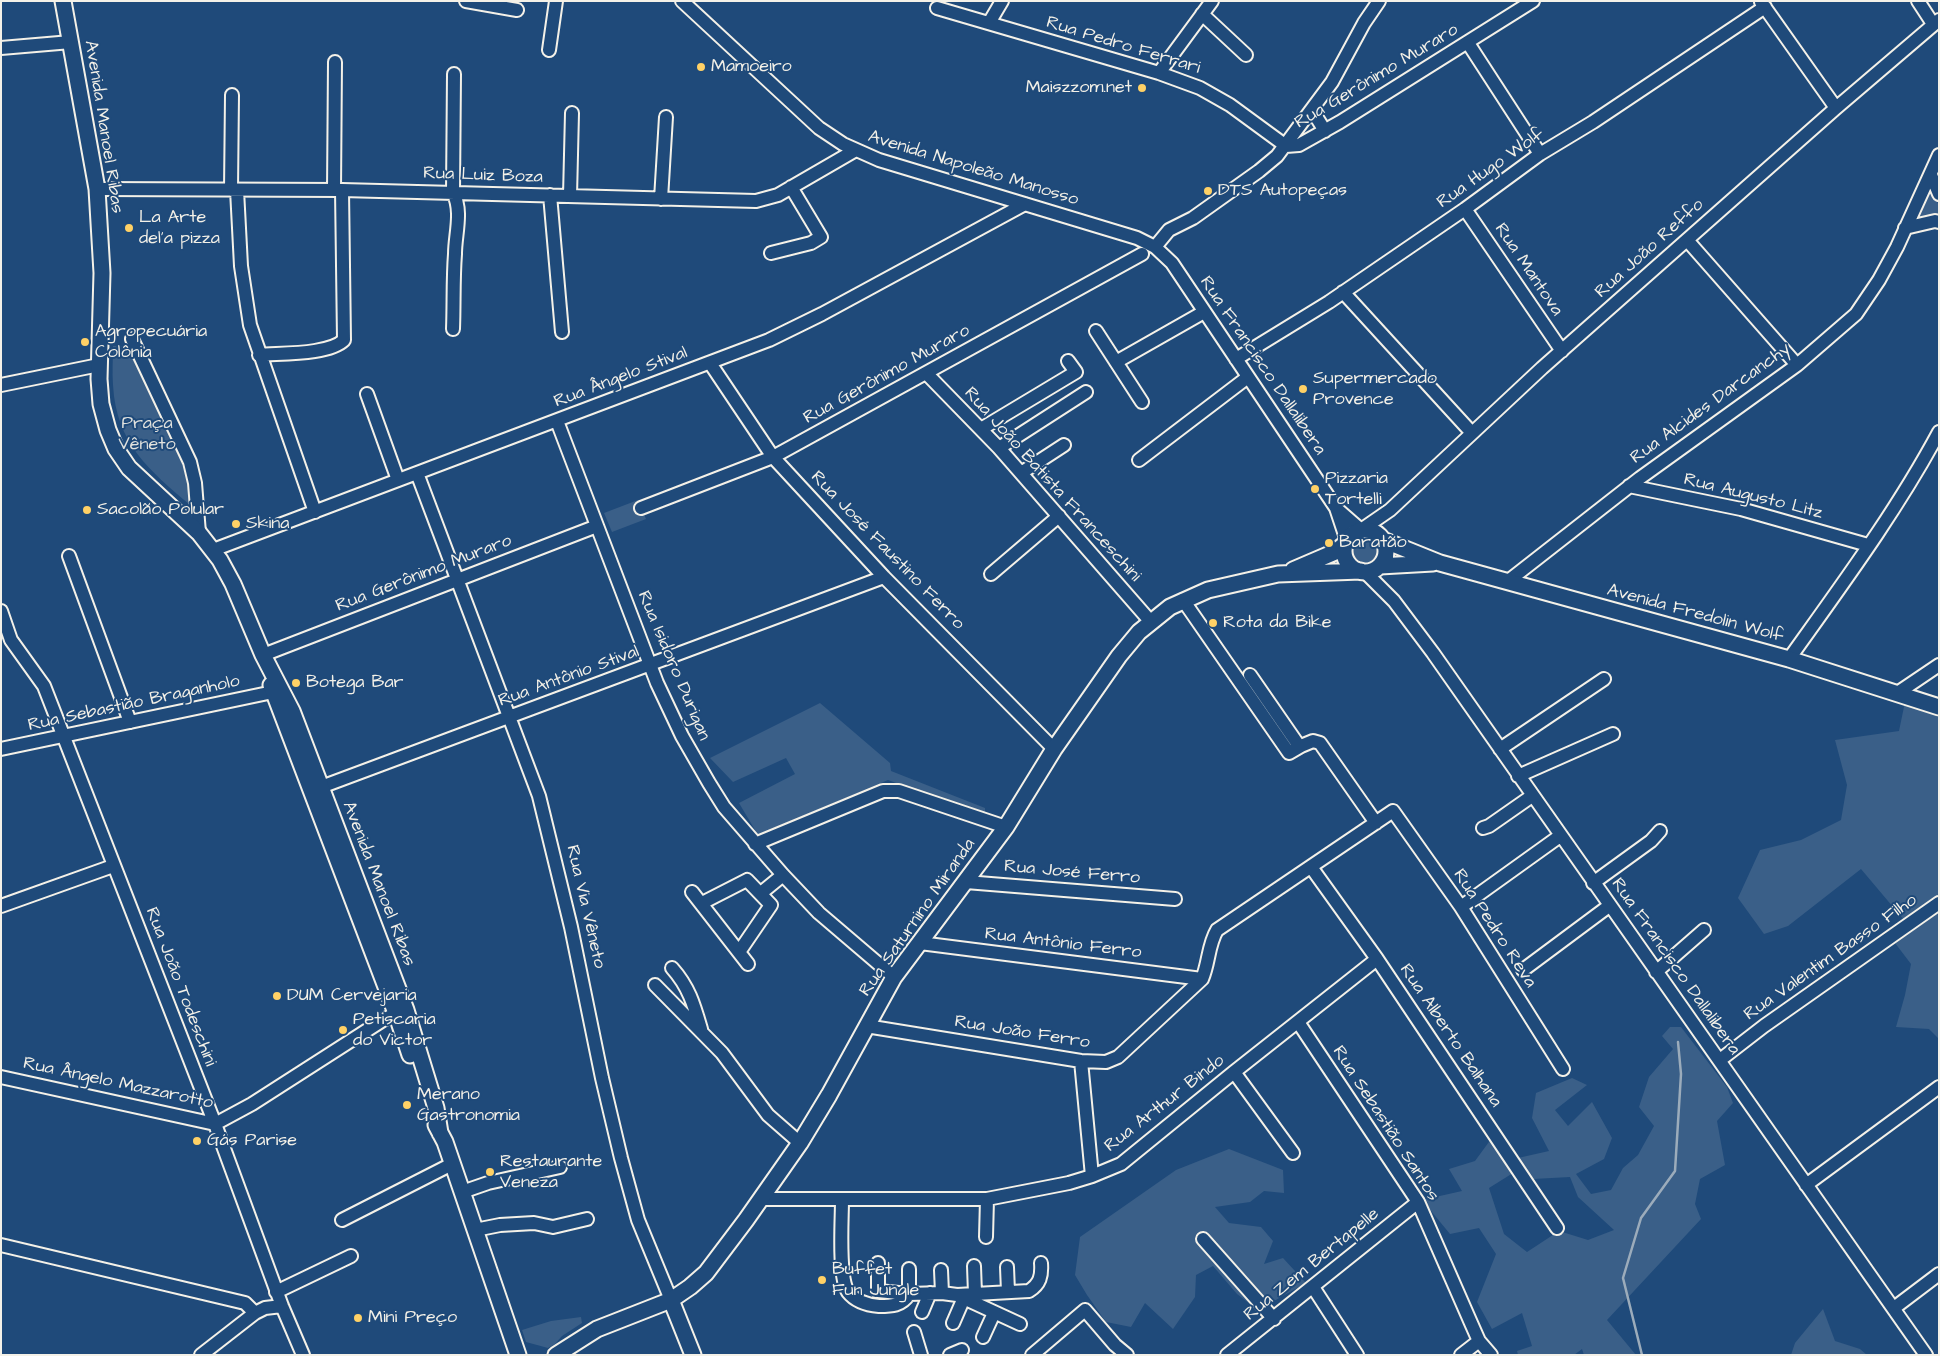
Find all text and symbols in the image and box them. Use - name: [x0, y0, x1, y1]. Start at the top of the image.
- street label: Rua Pedro Ferrari: [1043, 12, 1203, 80]
- street label: Rua Gerônimo Muraro: [1291, 20, 1463, 134]
- street label: Avenida Manoel Ribas: [79, 39, 127, 215]
- place label: Mamoeiro: [711, 56, 792, 78]
- marker: Mamoeiro: [695, 61, 707, 73]
- place label: Maiszzom.net: [1026, 77, 1132, 99]
- marker: Maiszzom.net: [1136, 82, 1148, 94]
- street label: Rua Hugo Wolf: [1433, 124, 1549, 214]
- street label: Avenida Napoleão Manosso: [865, 127, 1081, 211]
- street label: Rua Luiz Boza: [423, 163, 543, 189]
- place label: DTS Autopeças: [1218, 180, 1347, 202]
- marker: DTS Autopeças: [1202, 185, 1214, 197]
- street label: Rua João Reffo: [1591, 195, 1709, 303]
- place label: La Arte del'a pizza: [139, 207, 220, 250]
- street label: Rua Mantova: [1489, 219, 1567, 321]
- marker: La Arte del'a pizza: [123, 222, 135, 234]
- street label: Rua Francisco Dallalibera: [1194, 273, 1330, 459]
- street label: Rua Gerônimo Muraro: [800, 320, 974, 430]
- place label: Agropecuária Colônia: [95, 321, 207, 364]
- marker: Agropecuária Colônia: [79, 336, 91, 348]
- street label: Rua Alcides Darcanchy: [1627, 339, 1795, 469]
- street label: Rua Ângelo Stival: [551, 343, 691, 413]
- place label: Supermercado Provence: [1313, 368, 1437, 410]
- street label: Rua João Batista Franceschini: [959, 383, 1145, 587]
- marker: Supermercado Provence: [1297, 383, 1309, 395]
- park label: Praça Vêneto: [118, 413, 176, 456]
- street label: Rua José Faustino Ferro: [805, 467, 969, 635]
- place label: Pizzaria Tortelli: [1325, 468, 1388, 510]
- street label: Rua Augusto Litz: [1681, 469, 1825, 525]
- marker: Pizzaria Tortelli: [1309, 483, 1321, 495]
- place label: Sacolão Polular: [97, 499, 224, 521]
- marker: Sacolão Polular: [81, 504, 93, 516]
- place label: Skina: [246, 513, 290, 535]
- marker: Skina: [230, 518, 242, 530]
- street label: Rua Gerônimo Muraro: [333, 530, 515, 618]
- place label: Baratão: [1339, 532, 1407, 554]
- marker: Baratão: [1323, 537, 1335, 549]
- street label: Avenida Fredolin Wolf: [1604, 580, 1786, 648]
- street label: Rua Isidoro Durigan: [632, 588, 714, 744]
- place label: Rota da Bike: [1223, 612, 1332, 634]
- marker: Rota da Bike: [1207, 617, 1219, 629]
- street label: Rua Antônio Stival: [496, 642, 642, 712]
- street label: Rua Sebastião Braganholo: [26, 671, 242, 737]
- place label: Botega Bar: [306, 672, 403, 694]
- marker: Botega Bar: [290, 677, 302, 689]
- street label: Avenida Manoel Ribas: [337, 799, 419, 969]
- street label: Rua Saturnino Miranda: [855, 835, 981, 1001]
- street label: Rua Via Vêneto: [560, 843, 610, 971]
- street label: Rua José Ferro: [1003, 856, 1141, 890]
- street label: Rua Pedro Reva: [1448, 866, 1540, 992]
- street label: Rua Francisco Dallalibera: [1606, 874, 1744, 1060]
- street label: Rua Valentim Basso Filho: [1740, 890, 1922, 1026]
- street label: Rua João Todeschini: [140, 904, 220, 1070]
- street label: Rua Antônio Ferro: [984, 924, 1142, 964]
- street label: Rua Alberto Balhana: [1394, 960, 1506, 1112]
- place label: DUM Cervejaria: [287, 985, 417, 1007]
- marker: DUM Cervejaria: [271, 990, 283, 1002]
- place label: Petiscaria do Victor: [353, 1009, 436, 1052]
- street label: Rua João Ferro: [953, 1012, 1091, 1054]
- marker: Petiscaria do Victor: [337, 1024, 349, 1036]
- street label: Rua Sebastião Santos: [1327, 1042, 1443, 1206]
- street label: Rua Arthur Bindo: [1101, 1051, 1229, 1157]
- street label: Rua Ângelo Mazzarotto: [21, 1053, 215, 1115]
- place label: Merano Gastronomia: [417, 1084, 520, 1126]
- marker: Merano Gastronomia: [401, 1099, 413, 1111]
- place label: Gás Parise: [207, 1130, 297, 1152]
- marker: Gás Parise: [191, 1135, 203, 1147]
- place label: Restaurante Veneza: [500, 1151, 602, 1194]
- marker: Restaurante Veneza: [484, 1166, 496, 1178]
- street label: Rua Zem Bertapelle: [1240, 1204, 1384, 1326]
- place label: Buffet Fun Jungle: [832, 1259, 919, 1302]
- marker: Buffet Fun Jungle: [816, 1274, 828, 1286]
- place label: Mini Preço: [368, 1307, 457, 1329]
- marker: Mini Preço: [352, 1312, 364, 1324]

